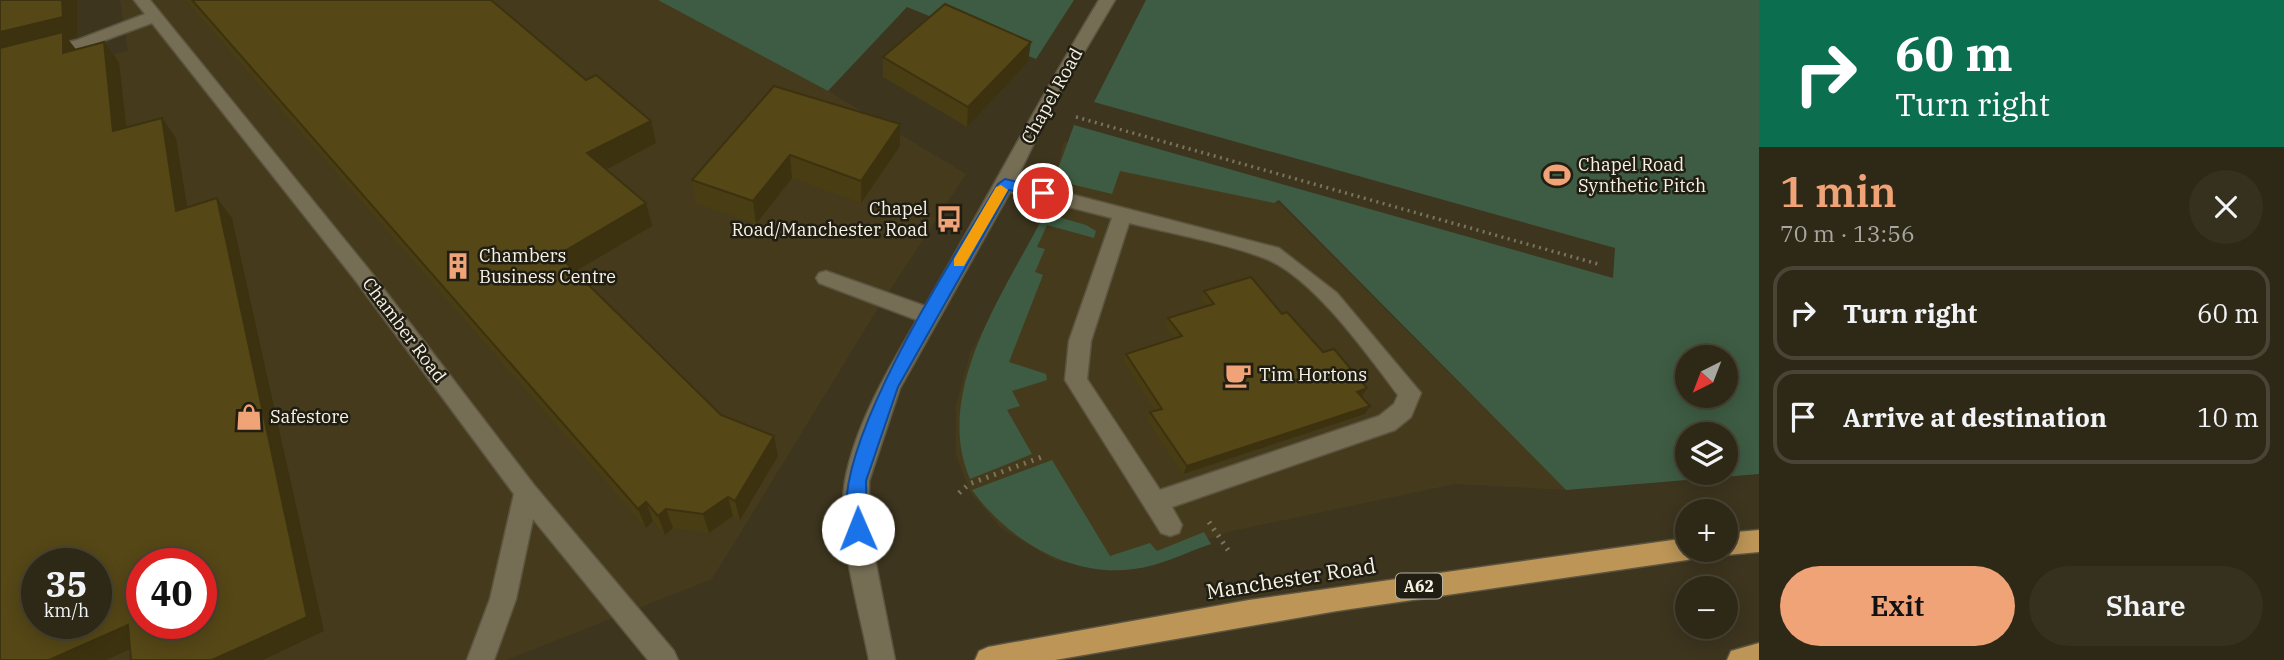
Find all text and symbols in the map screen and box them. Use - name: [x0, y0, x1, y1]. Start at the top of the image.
- text: 60 m: [1895, 21, 2013, 84]
- icon: right: [1780, 28, 1871, 119]
- street label: Chapel Road: [1016, 44, 1087, 148]
- text: Turn right: [1895, 83, 2050, 125]
- place label: Chapel Road Synthetic Pitch: [1578, 153, 1706, 197]
- sports icon: Chapel Road Synthetic Pitch: [1542, 160, 1572, 190]
- pin: [1013, 163, 1073, 223]
- text: 1 min: [1780, 164, 1897, 219]
- button: close: [2189, 170, 2263, 244]
- icon: arrive: [1024, 174, 1062, 212]
- place label: Chapel Road/Manchester Road: [732, 197, 928, 241]
- bus stop icon: Chapel Road/Manchester Road: [934, 204, 964, 234]
- text: 70 m · 13:56: [1780, 218, 1915, 248]
- place label: Chambers Business Centre: [479, 244, 616, 288]
- building icon: Chambers Business Centre: [443, 251, 473, 281]
- street label: Chamber Road: [357, 273, 451, 387]
- icon: right: [1784, 294, 1822, 332]
- text: Turn right: [1843, 296, 1977, 330]
- text: 60 m: [2197, 296, 2259, 330]
- north arrow: [1675, 345, 1738, 408]
- map controls: [1675, 345, 1738, 639]
- cafe icon: Tim Hortons: [1223, 360, 1253, 390]
- place label: Tim Hortons: [1259, 363, 1367, 386]
- icon: arrive: [1784, 398, 1822, 436]
- text: Arrive at destination: [1843, 400, 2107, 434]
- text: 10 m: [2197, 400, 2259, 434]
- shop icon: Safestore: [234, 402, 264, 432]
- place label: Safestore: [270, 405, 349, 428]
- button: layers: [1675, 422, 1738, 485]
- position arrow: [821, 492, 895, 566]
- button: +: [1675, 499, 1738, 562]
- speed limit sign: 40: [126, 548, 217, 639]
- street label: Manchester Road: [1204, 551, 1378, 605]
- text: 35: [45, 561, 88, 607]
- button: Exit: [1780, 566, 2015, 646]
- button: Share: [2029, 566, 2263, 646]
- road number: A62: [1396, 573, 1442, 598]
- button: −: [1675, 576, 1738, 639]
- text: km/h: [44, 599, 89, 622]

